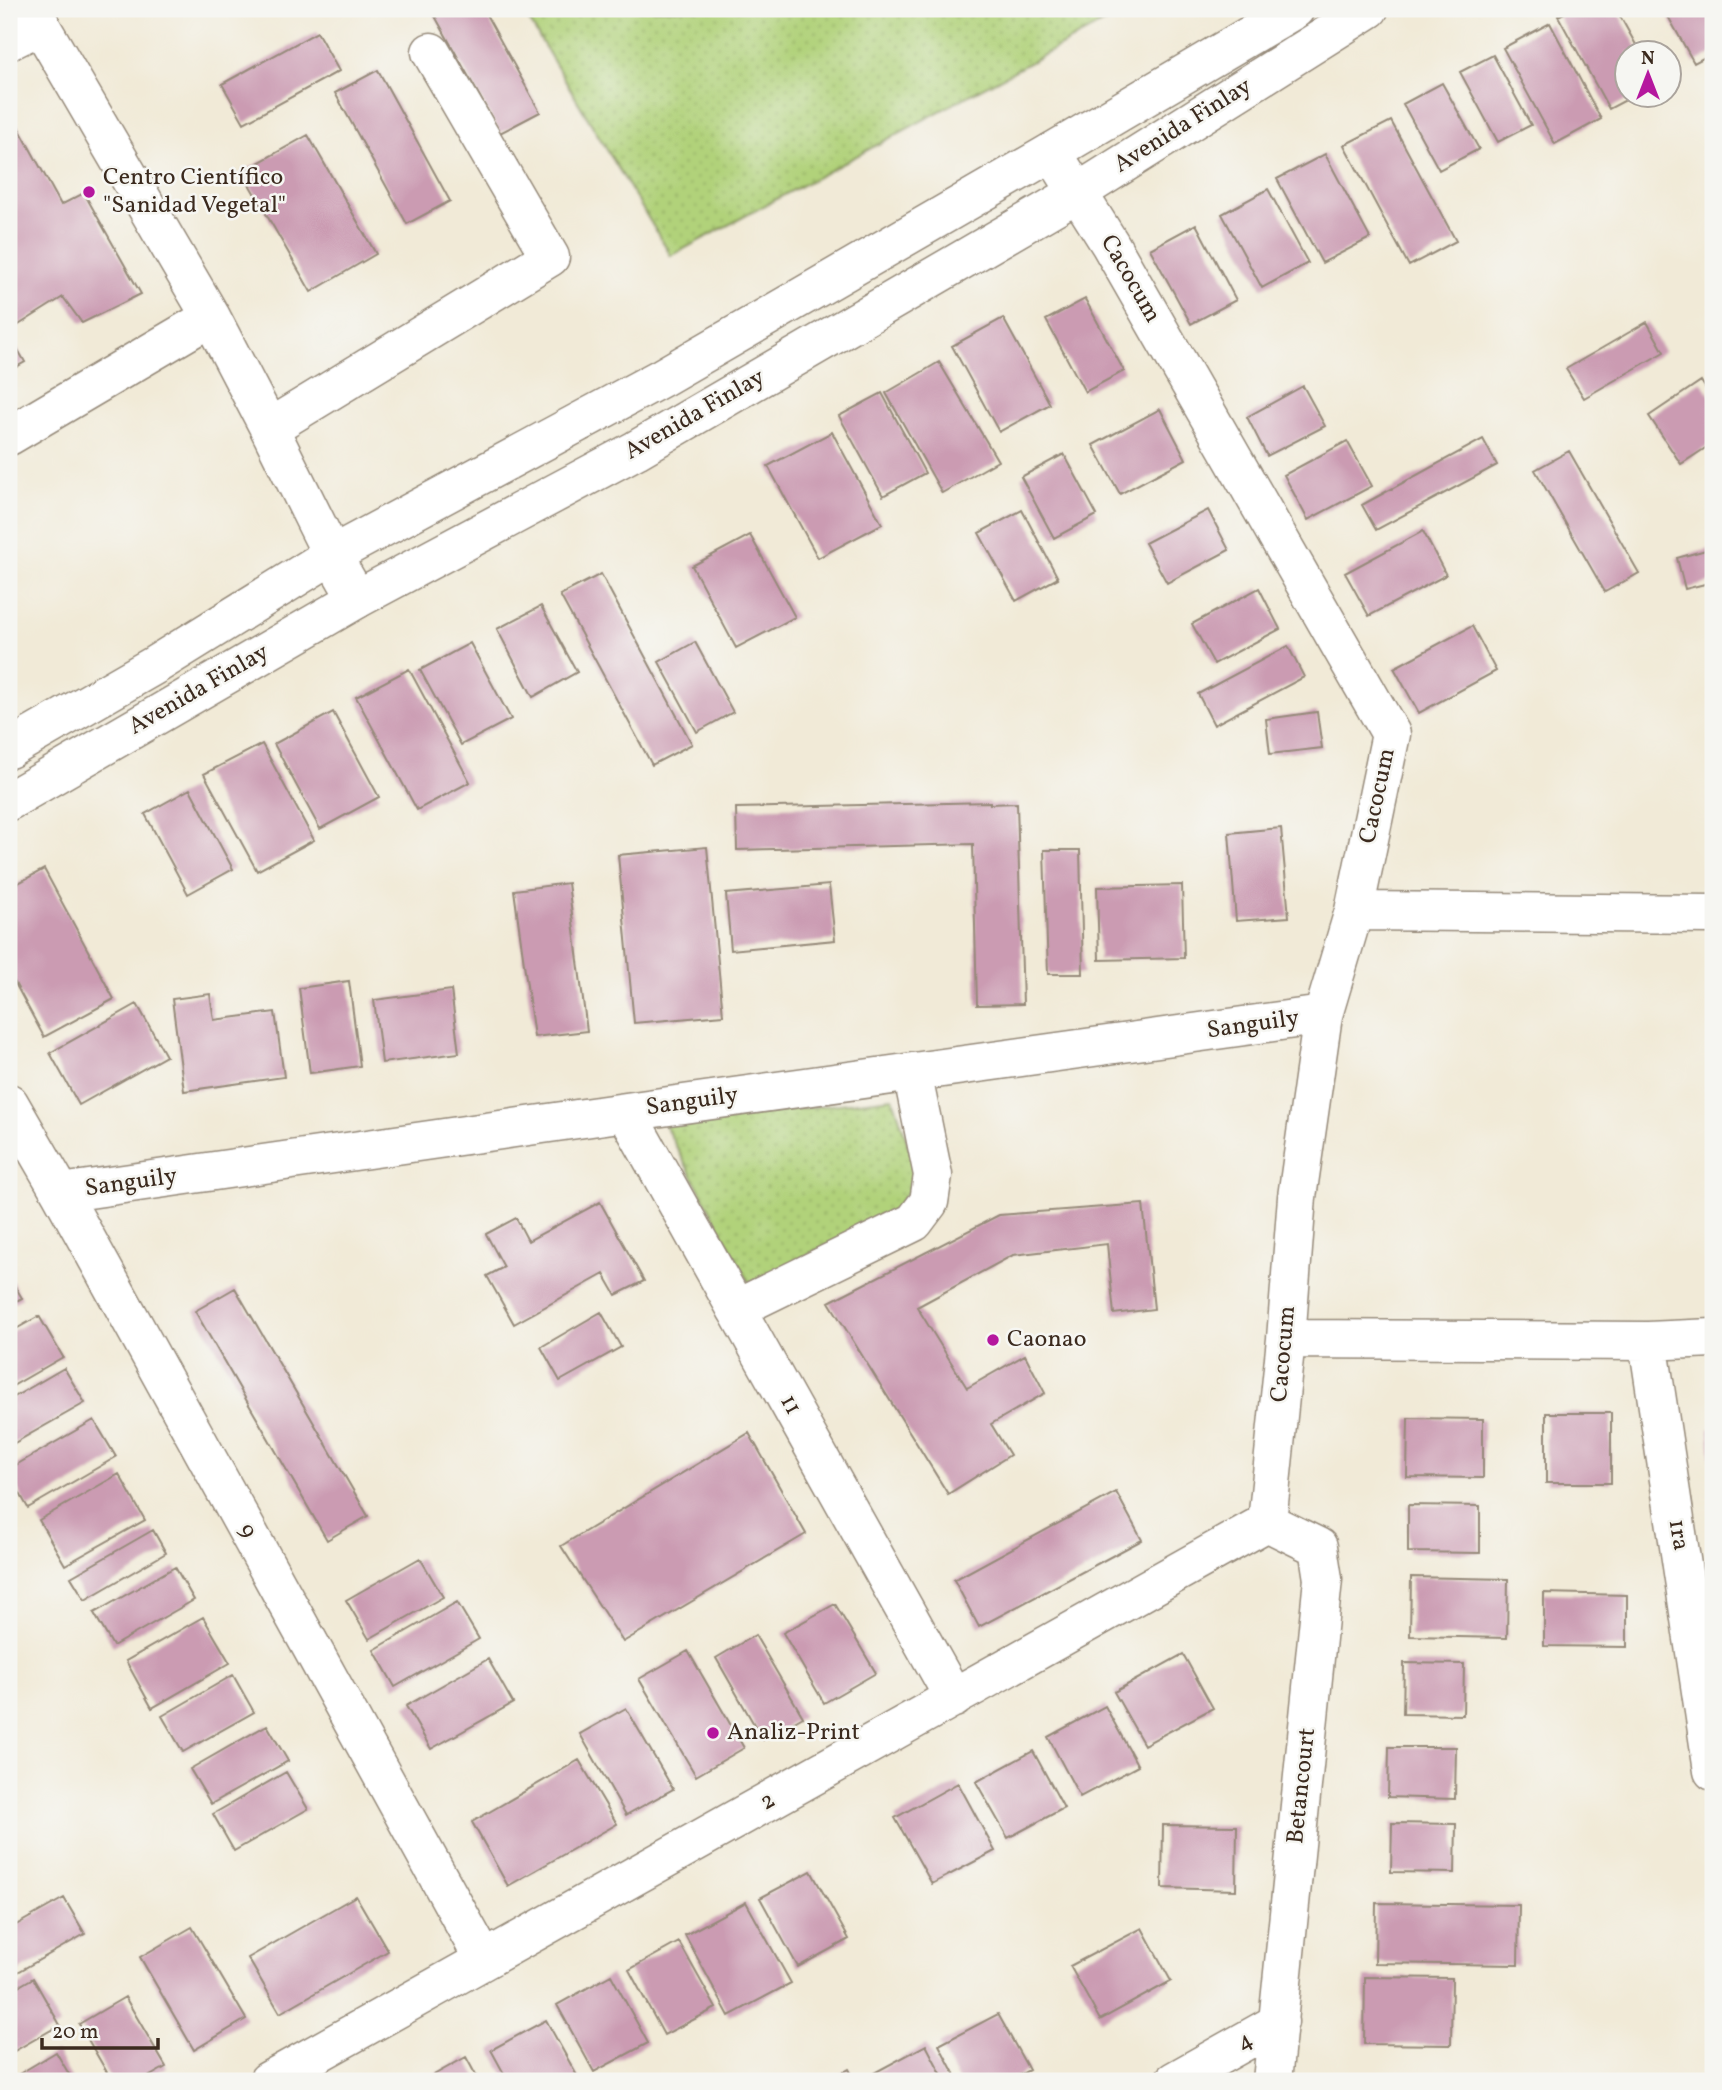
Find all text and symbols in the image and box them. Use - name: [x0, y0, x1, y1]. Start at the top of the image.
- north arrow: [1614, 38, 1684, 108]
- text: N: [1641, 46, 1655, 72]
- street label: Avenida Finlay: [1108, 70, 1259, 182]
- place label: Centro Científico "Sanidad Vegetal": [103, 161, 286, 223]
- marker: Centro Científico "Sanidad Vegetal": [81, 184, 97, 200]
- street label: Cacocum: [1091, 229, 1169, 329]
- street label: Avenida Finlay: [619, 361, 771, 469]
- street label: Avenida Finlay: [123, 636, 275, 744]
- street label: Cacocum: [1351, 745, 1405, 847]
- street label: Sanguily: [1205, 1002, 1301, 1048]
- street label: Sanguily: [644, 1079, 740, 1125]
- street label: Sanguily: [83, 1160, 179, 1206]
- street label: Cacocum: [1263, 1304, 1305, 1404]
- place label: Caonao: [1007, 1323, 1086, 1357]
- marker: Caonao: [985, 1332, 1001, 1348]
- street label: 11: [771, 1389, 809, 1421]
- street label: 9: [229, 1517, 265, 1545]
- street label: 1ra: [1659, 1517, 1697, 1553]
- place label: Analiz-Print: [727, 1716, 860, 1750]
- marker: Analiz-Print: [705, 1725, 721, 1741]
- street label: Betancourt: [1279, 1726, 1325, 1846]
- street label: 2: [754, 1784, 782, 1820]
- scale bar: [42, 2006, 158, 2050]
- text: 20 m: [52, 2018, 98, 2047]
- street label: 4: [1230, 2024, 1260, 2060]

